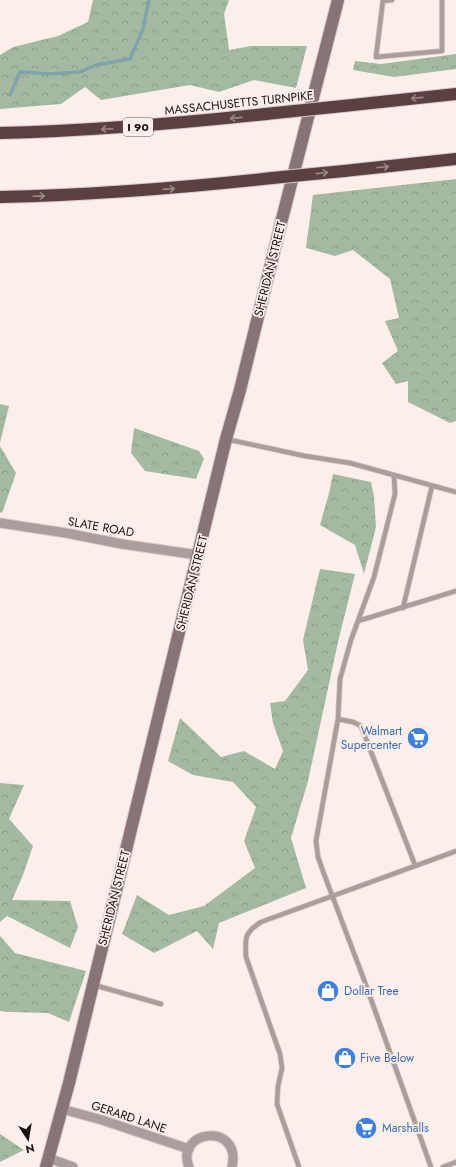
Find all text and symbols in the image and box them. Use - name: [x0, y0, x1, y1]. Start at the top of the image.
- street label: MASSACHUSETTS TURNPIKE: [164, 86, 314, 120]
- one-way arrow: [411, 95, 424, 102]
- one-way arrow: [230, 114, 243, 121]
- road number: I 90: [123, 118, 153, 136]
- one-way arrow: [101, 125, 114, 132]
- one-way arrow: [376, 163, 389, 171]
- one-way arrow: [315, 170, 328, 177]
- one-way arrow: [162, 185, 175, 192]
- one-way arrow: [32, 192, 45, 200]
- street label: SHERIDAN STREET: [249, 219, 291, 319]
- street label: SLATE ROAD: [66, 512, 136, 542]
- street label: SHERIDAN STREET: [171, 533, 213, 633]
- place label: Walmart Supercenter: [341, 722, 403, 754]
- supermarket icon: Walmart Supercenter: [405, 725, 431, 751]
- street label: SHERIDAN STREET: [93, 848, 135, 948]
- shop icon: Dollar Tree: [315, 978, 341, 1004]
- place label: Dollar Tree: [344, 982, 399, 1000]
- shop icon: Five Below: [332, 1045, 358, 1071]
- place label: Five Below: [360, 1049, 415, 1067]
- street label: GERARD LANE: [89, 1096, 169, 1138]
- supermarket icon: Marshalls: [353, 1115, 379, 1141]
- north arrow: [8, 1119, 48, 1159]
- place label: Marshalls: [382, 1119, 429, 1137]
- text: N: [24, 1140, 36, 1158]

